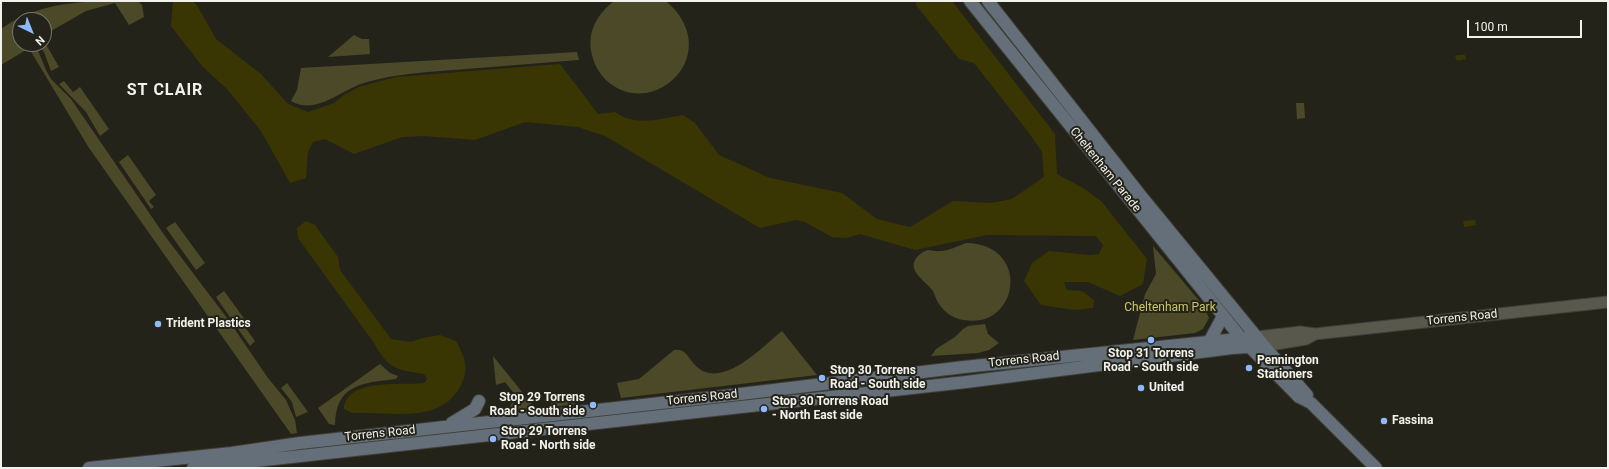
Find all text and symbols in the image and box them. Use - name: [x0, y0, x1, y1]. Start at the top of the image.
- north arrow: [12, 12, 52, 52]
- scale bar: [1469, 12, 1584, 38]
- text: 100 m: [1474, 20, 1508, 34]
- text: N: [33, 33, 47, 48]
- district label: ST CLAIR: [127, 81, 203, 101]
- street label: Cheltenham Parade: [1066, 125, 1144, 215]
- park label: Cheltenham Park: [1124, 301, 1216, 315]
- street label: Torrens Road: [1426, 307, 1498, 329]
- place label: Trident Plastics: [166, 317, 251, 331]
- marker: Trident Plastics: [153, 319, 163, 329]
- marker: Stop 31 Torrens Road - South side: [1146, 335, 1156, 345]
- place label: Stop 31 Torrens Road - South side: [1103, 347, 1199, 375]
- street label: Torrens Road: [988, 349, 1060, 371]
- place label: Pennington Stationers: [1257, 354, 1319, 382]
- marker: Pennington Stationers: [1244, 363, 1254, 373]
- place label: Stop 30 Torrens Road - South side: [830, 364, 926, 392]
- marker: Stop 30 Torrens Road - South side: [817, 373, 827, 383]
- place label: United: [1149, 381, 1184, 395]
- marker: United: [1136, 383, 1146, 393]
- street label: Torrens Road: [666, 387, 738, 409]
- place label: Stop 29 Torrens Road - South side: [489, 391, 585, 419]
- place label: Stop 30 Torrens Road - North East side: [772, 395, 888, 423]
- marker: Stop 29 Torrens Road - South side: [588, 400, 598, 410]
- marker: Stop 30 Torrens Road - North East side: [759, 404, 769, 414]
- place label: Fassina: [1392, 414, 1433, 428]
- marker: Fassina: [1379, 416, 1389, 426]
- street label: Torrens Road: [344, 423, 416, 445]
- place label: Stop 29 Torrens Road - North side: [501, 425, 596, 453]
- marker: Stop 29 Torrens Road - North side: [488, 434, 498, 444]

